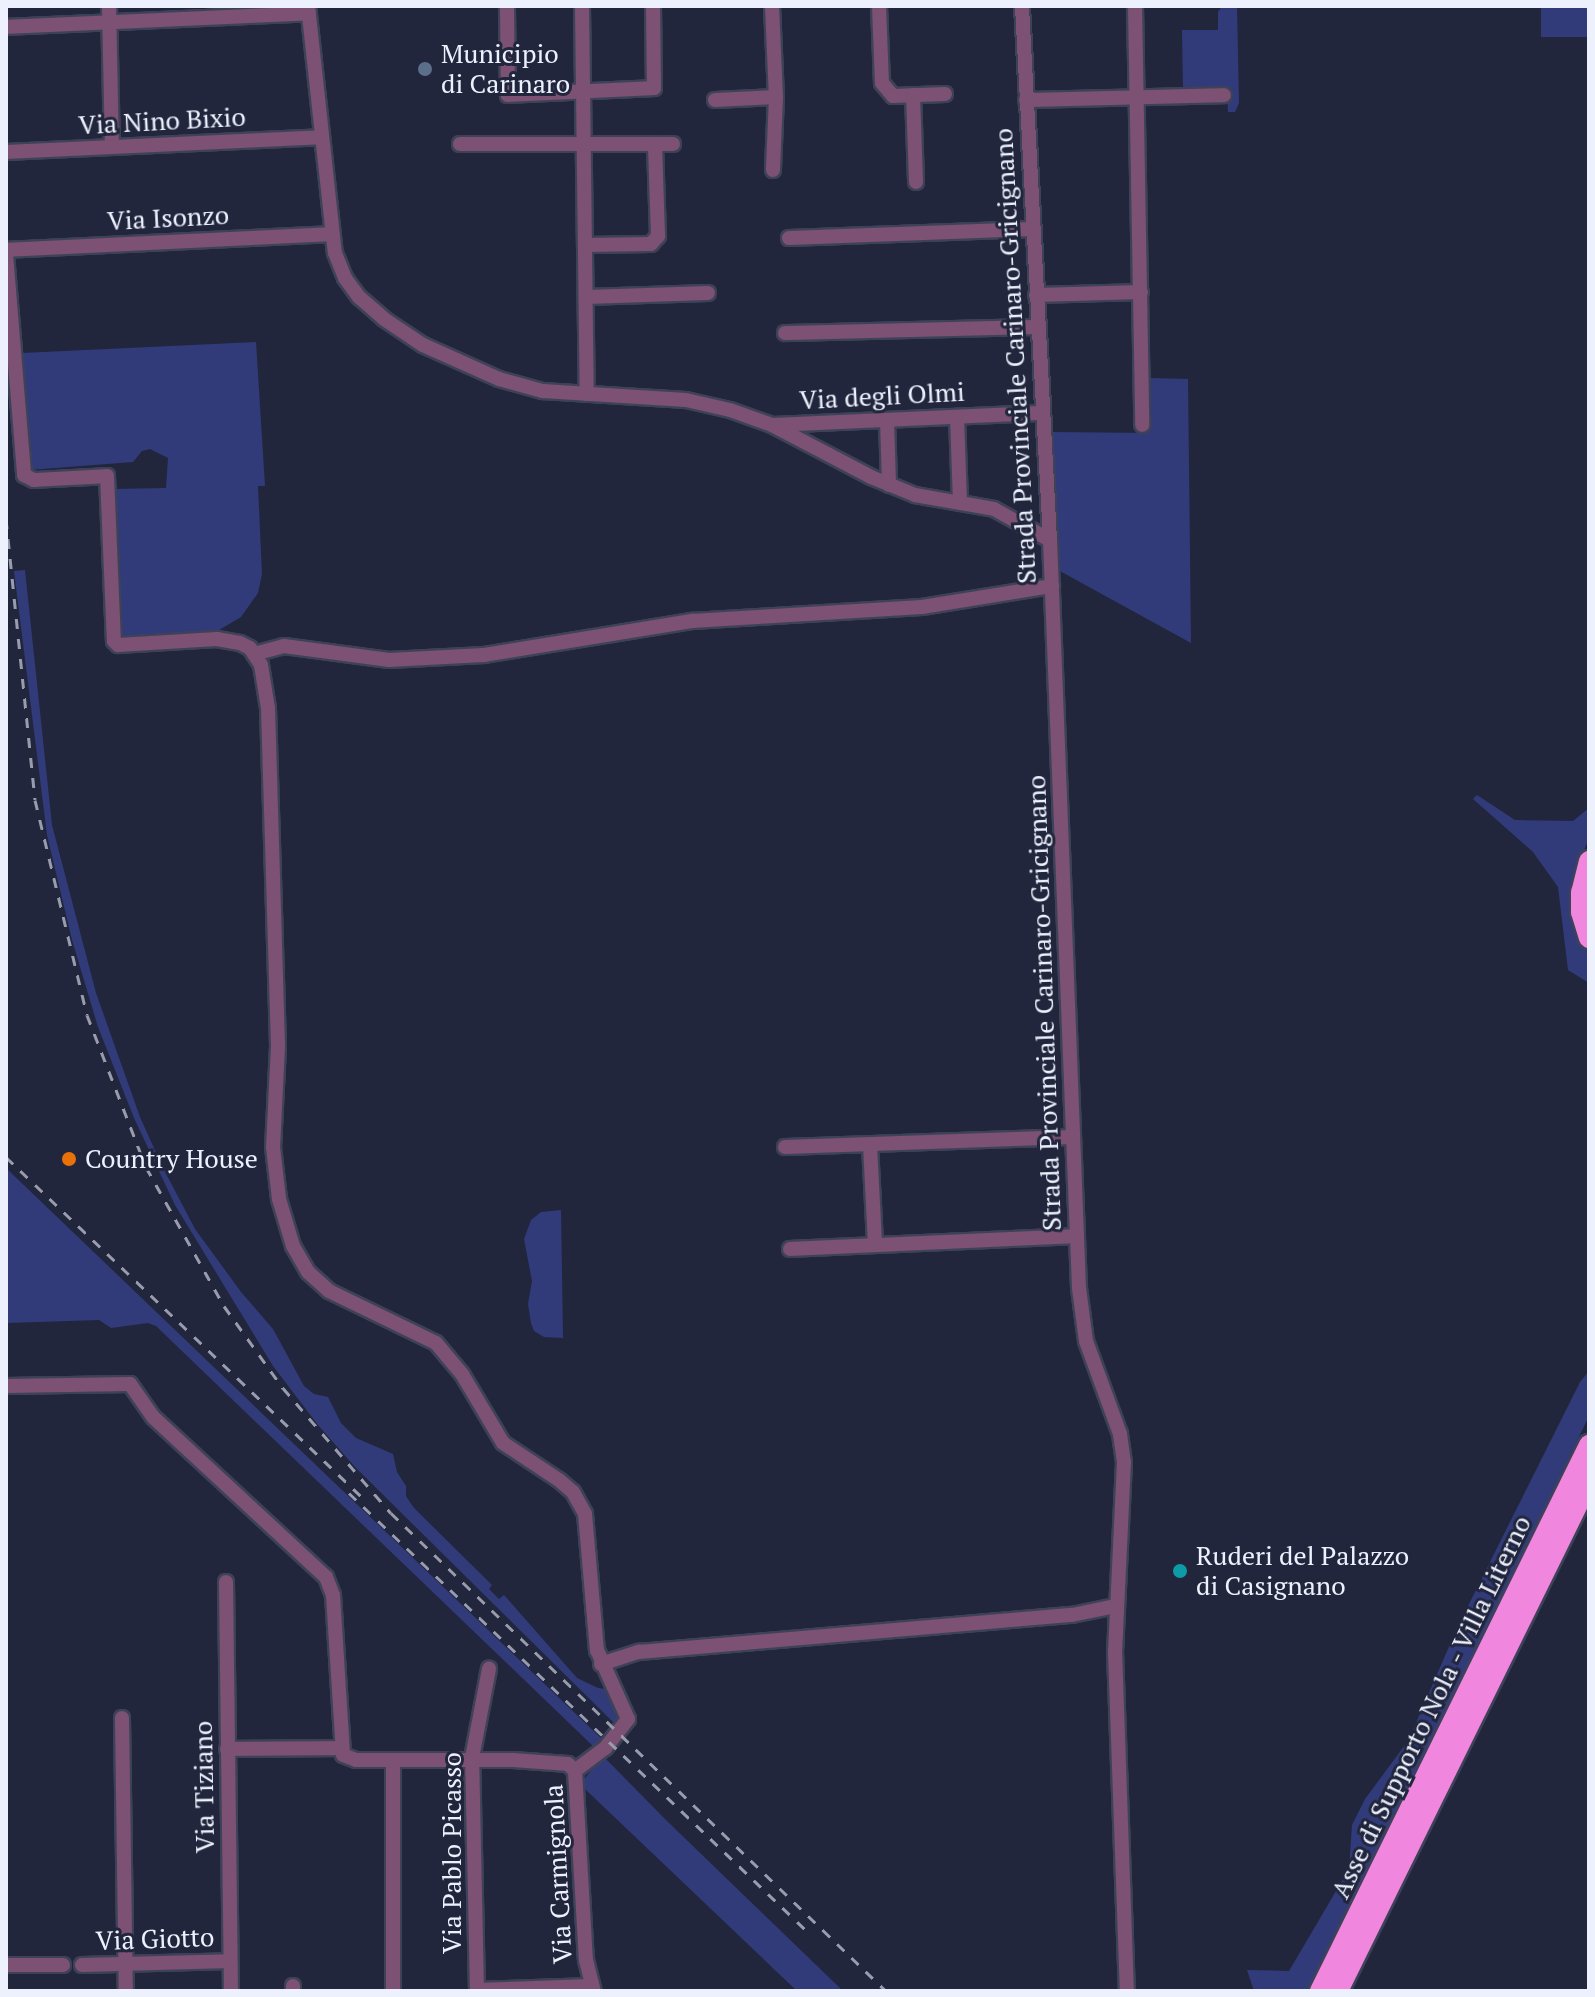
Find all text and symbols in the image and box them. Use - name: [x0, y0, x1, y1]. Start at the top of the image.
- place label: Municipio di Carinaro: [441, 38, 570, 100]
- marker: Municipio di Carinaro: [416, 60, 434, 78]
- street label: Via Nino Bixio: [78, 101, 246, 141]
- street label: Strada Provinciale Carinaro-Gricignano: [987, 127, 1043, 585]
- street label: Via Isonzo: [106, 199, 230, 237]
- street label: Via degli Olmi: [799, 376, 965, 416]
- street label: Strada Provinciale Carinaro-Gricignano: [1020, 775, 1068, 1231]
- place label: Country House: [85, 1143, 258, 1175]
- marker: Country House: [60, 1150, 78, 1168]
- street label: Asse di Supporto Nola - Villa Literno: [1324, 1509, 1538, 1905]
- place label: Ruderi del Palazzo di Casignano: [1196, 1540, 1409, 1602]
- marker: Ruderi del Palazzo di Casignano: [1171, 1562, 1189, 1580]
- street label: Via Tiziano: [187, 1721, 221, 1853]
- street label: Via Pablo Picasso: [436, 1752, 468, 1954]
- street label: Via Carmignola: [538, 1783, 578, 1965]
- street label: Via Giotto: [95, 1921, 215, 1957]

